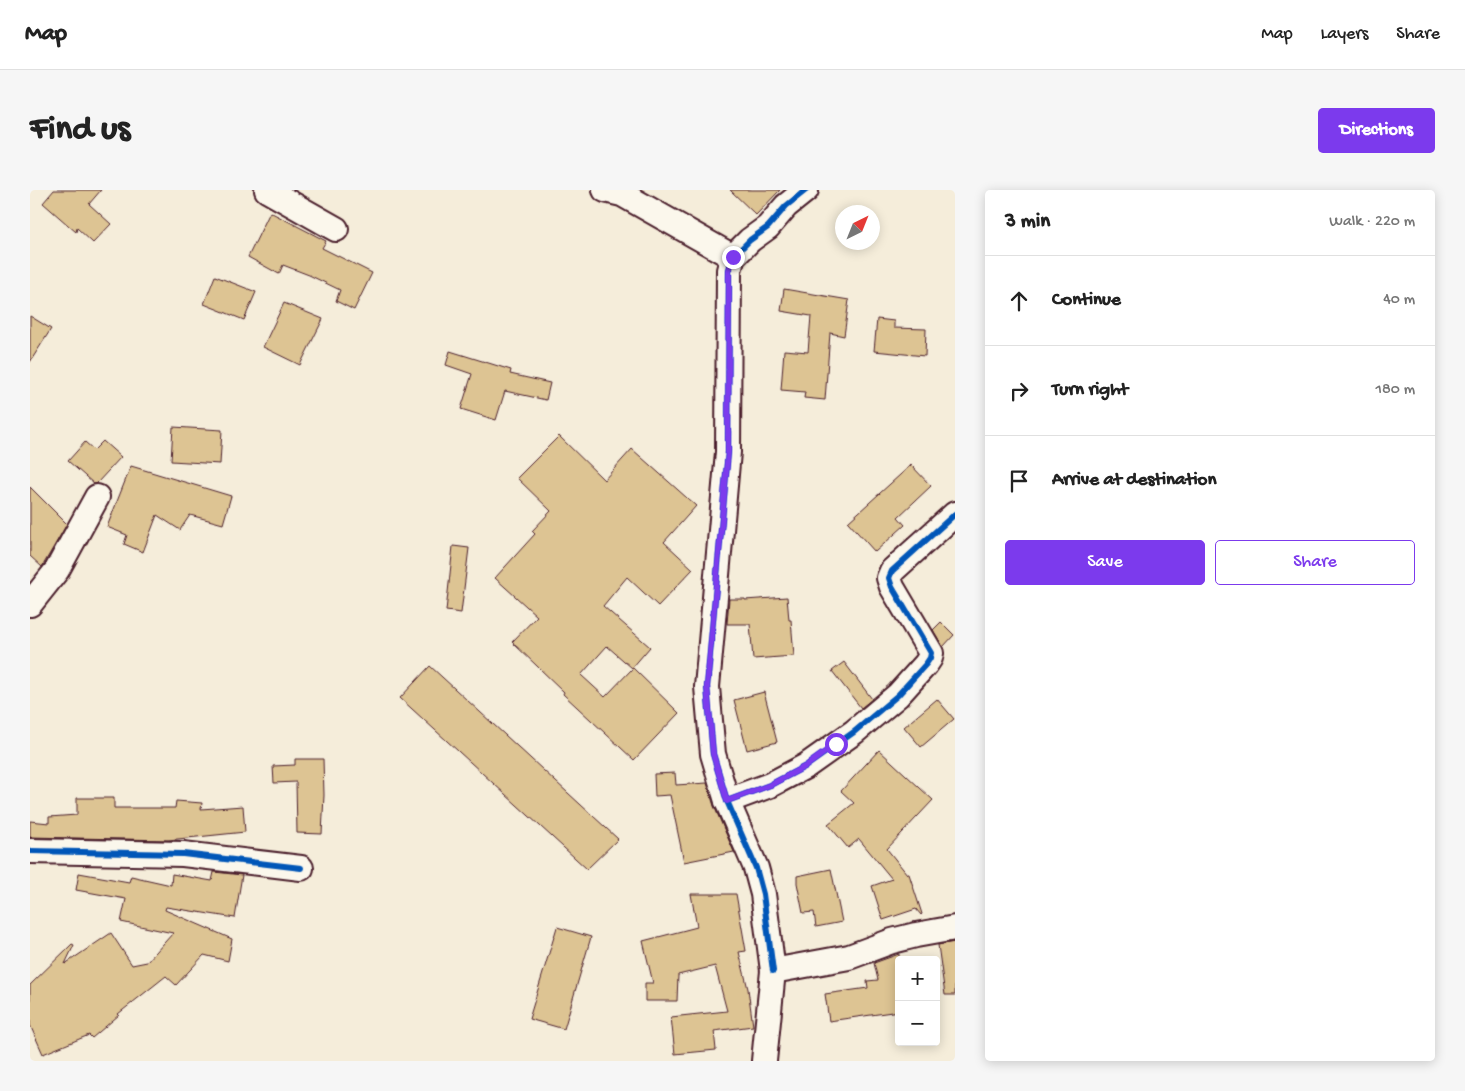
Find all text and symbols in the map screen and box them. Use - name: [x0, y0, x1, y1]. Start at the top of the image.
- text: Map: [25, 20, 67, 49]
- text: Map: [1261, 24, 1293, 45]
- text: Layers: [1321, 24, 1368, 45]
- text: Share: [1396, 24, 1440, 45]
- button: Directions: [1318, 108, 1435, 153]
- text: Find us: [30, 110, 130, 151]
- north arrow: [835, 205, 880, 250]
- text: 3 min: [1005, 210, 1050, 235]
- text: Walk · 220 m: [1329, 213, 1415, 232]
- route end: [722, 246, 745, 269]
- icon: ahead: [1005, 287, 1033, 315]
- text: Continue: [1052, 289, 1121, 312]
- text: 40 m: [1383, 291, 1415, 310]
- icon: right: [1005, 377, 1033, 405]
- text: Turn right: [1052, 379, 1128, 402]
- text: 180 m: [1376, 381, 1415, 400]
- icon: arrive: [1005, 467, 1033, 495]
- text: Arrive at destination: [1052, 469, 1216, 492]
- button: Save: [1005, 540, 1205, 585]
- button: Share: [1215, 540, 1415, 585]
- route start: [825, 733, 848, 756]
- map controls: [895, 956, 940, 1046]
- button: +: [895, 956, 940, 1001]
- button: −: [895, 1001, 940, 1046]

